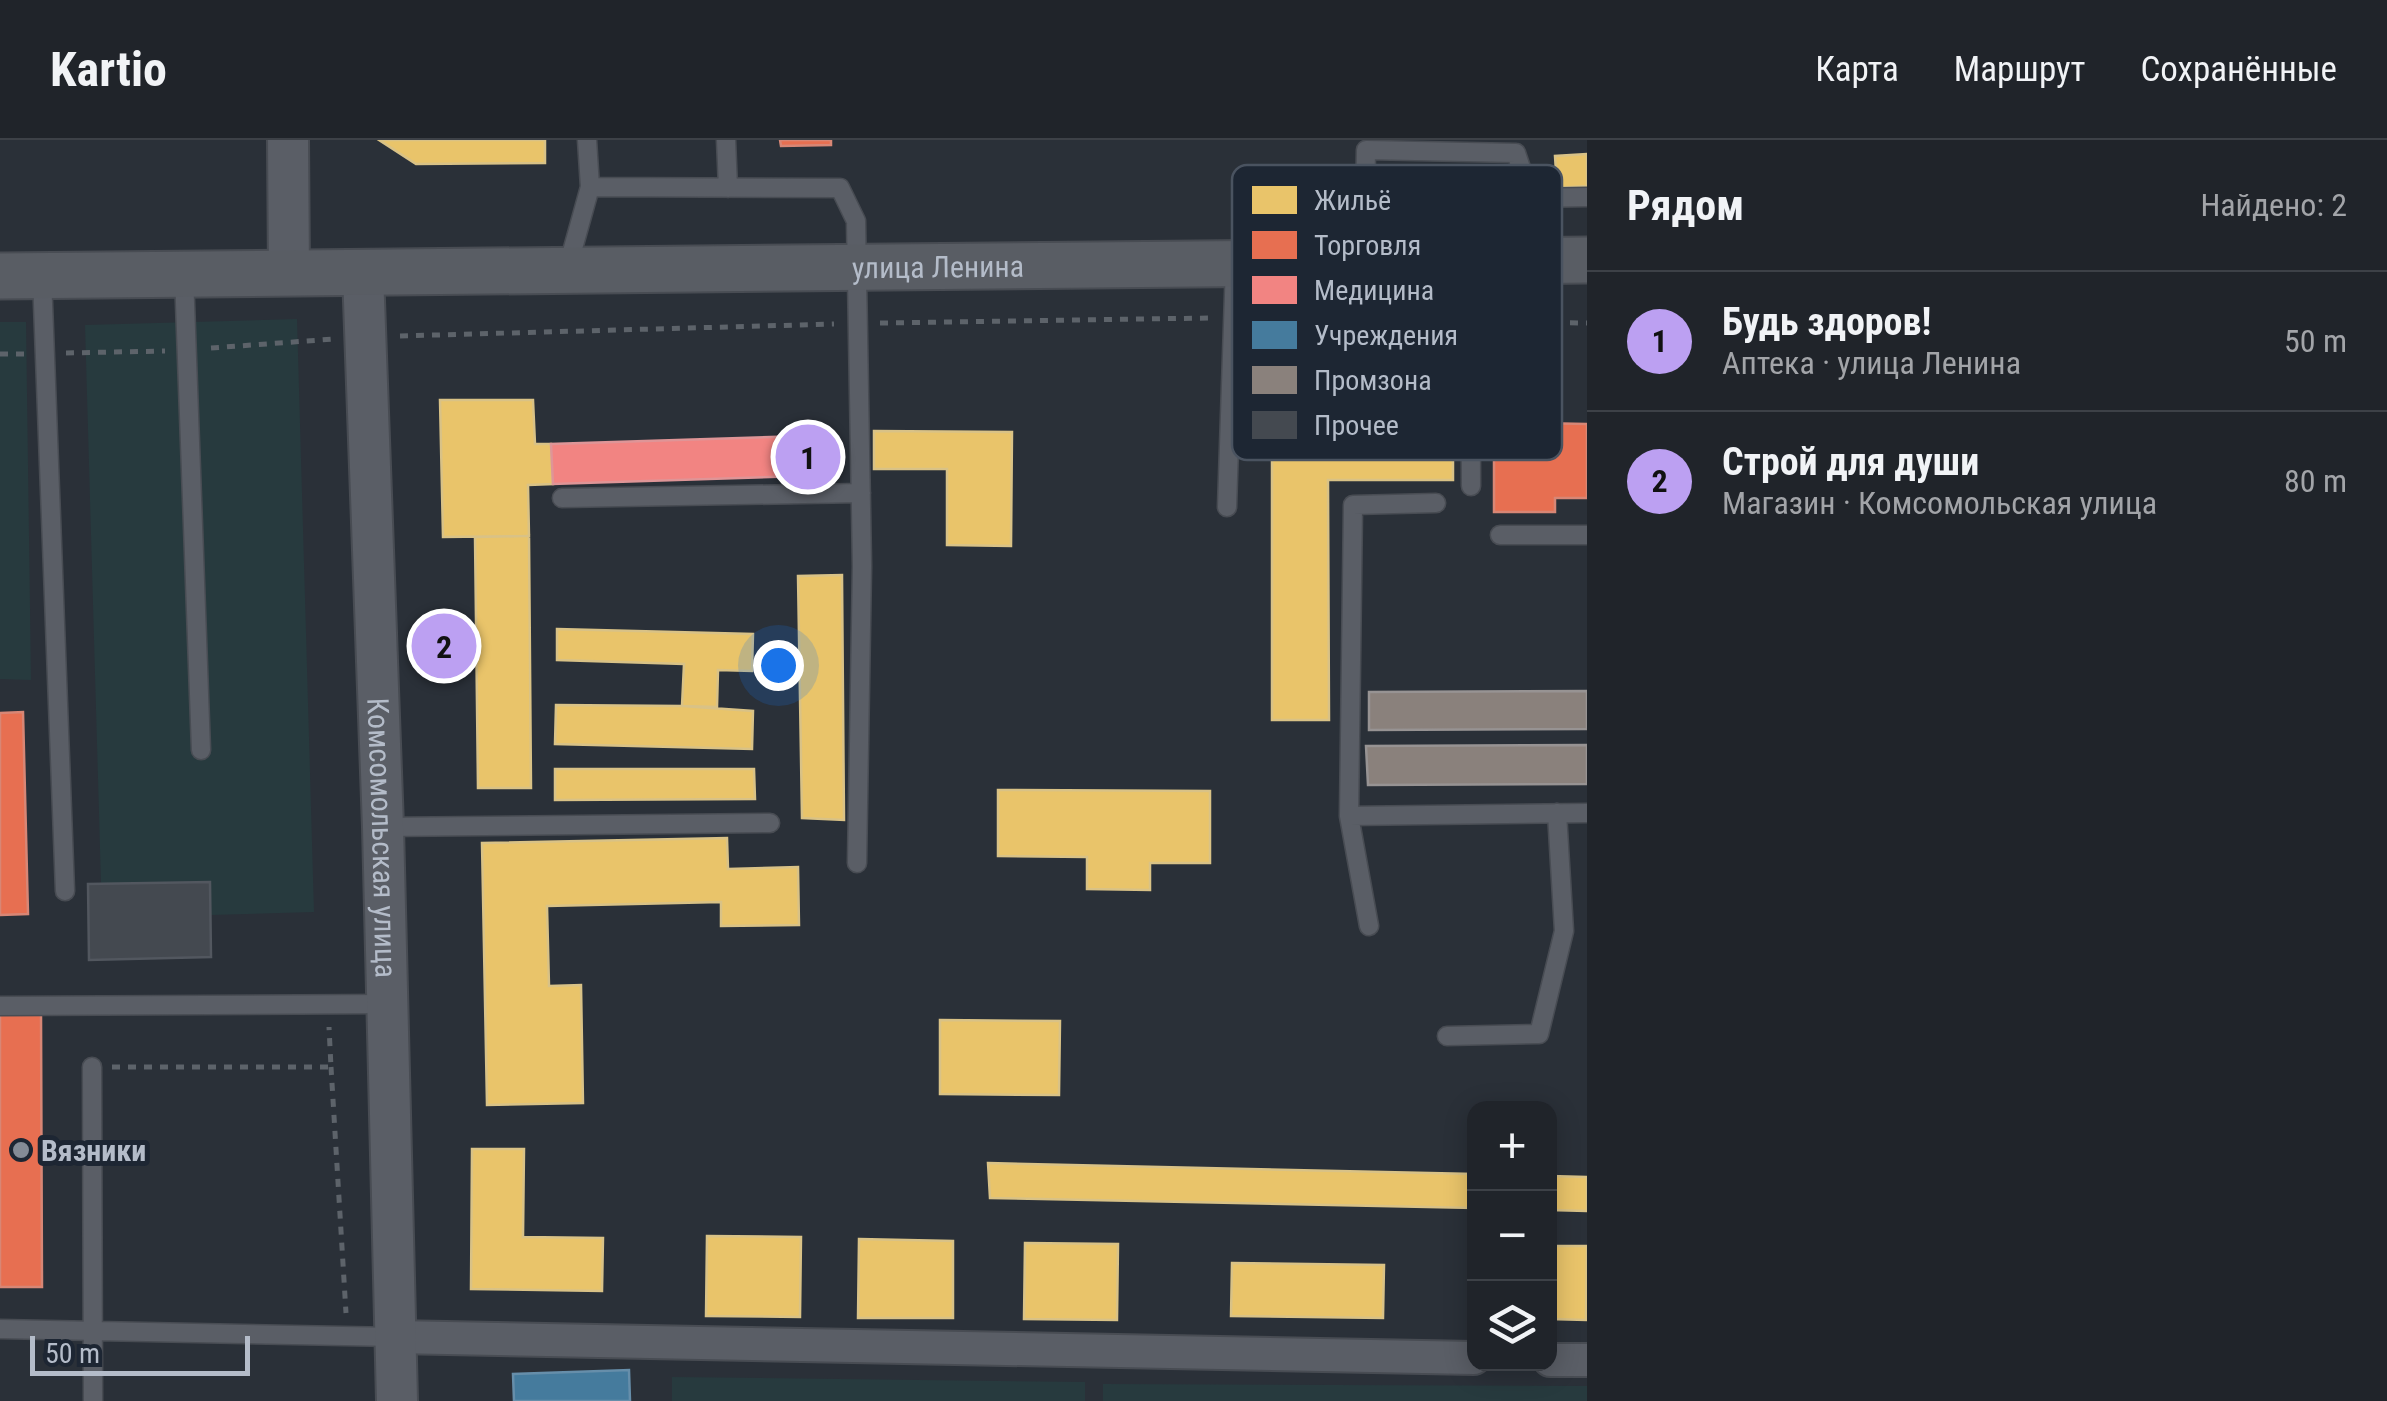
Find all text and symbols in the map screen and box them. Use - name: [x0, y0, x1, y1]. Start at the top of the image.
- text: Kartio: [50, 41, 167, 98]
- text: Карта: [1815, 49, 1899, 90]
- text: Маршрут: [1954, 49, 2086, 90]
- text: Сохранённые: [2141, 49, 2337, 90]
- legend: [1232, 165, 1562, 460]
- text: Рядом: [1627, 181, 1744, 230]
- text: Жильё: [1314, 184, 1391, 217]
- text: Найдено: 2: [2200, 186, 2347, 224]
- text: Торговля: [1314, 229, 1421, 262]
- street label: улица Ленина: [852, 248, 1024, 285]
- text: Медицина: [1314, 274, 1434, 307]
- text: Будь здоров!: [1722, 300, 1931, 344]
- text: Учреждения: [1314, 319, 1458, 352]
- text: 1: [1651, 322, 1668, 360]
- text: 50 m: [2284, 322, 2347, 360]
- text: Аптека · улица Ленина: [1722, 344, 2021, 382]
- text: Промзона: [1314, 364, 1432, 397]
- text: Прочее: [1314, 409, 1399, 442]
- pin: 1: [776, 420, 840, 494]
- text: Строй для души: [1722, 440, 1979, 484]
- text: 2: [1651, 462, 1668, 500]
- text: 80 m: [2284, 462, 2347, 500]
- text: Магазин · Комсомольская улица: [1722, 484, 2157, 522]
- pin: 2: [412, 608, 476, 684]
- your location: [753, 640, 804, 691]
- street label: Комсомольская улица: [361, 697, 404, 978]
- map controls: [1467, 1101, 1557, 1371]
- button: +: [1467, 1101, 1557, 1191]
- place label: Вязники: [41, 1133, 146, 1168]
- marker: Вязники: [10, 1139, 32, 1161]
- button: −: [1467, 1191, 1557, 1281]
- button: layers: [1467, 1281, 1557, 1371]
- scale bar: [30, 1331, 250, 1376]
- text: 50 m: [45, 1337, 100, 1370]

